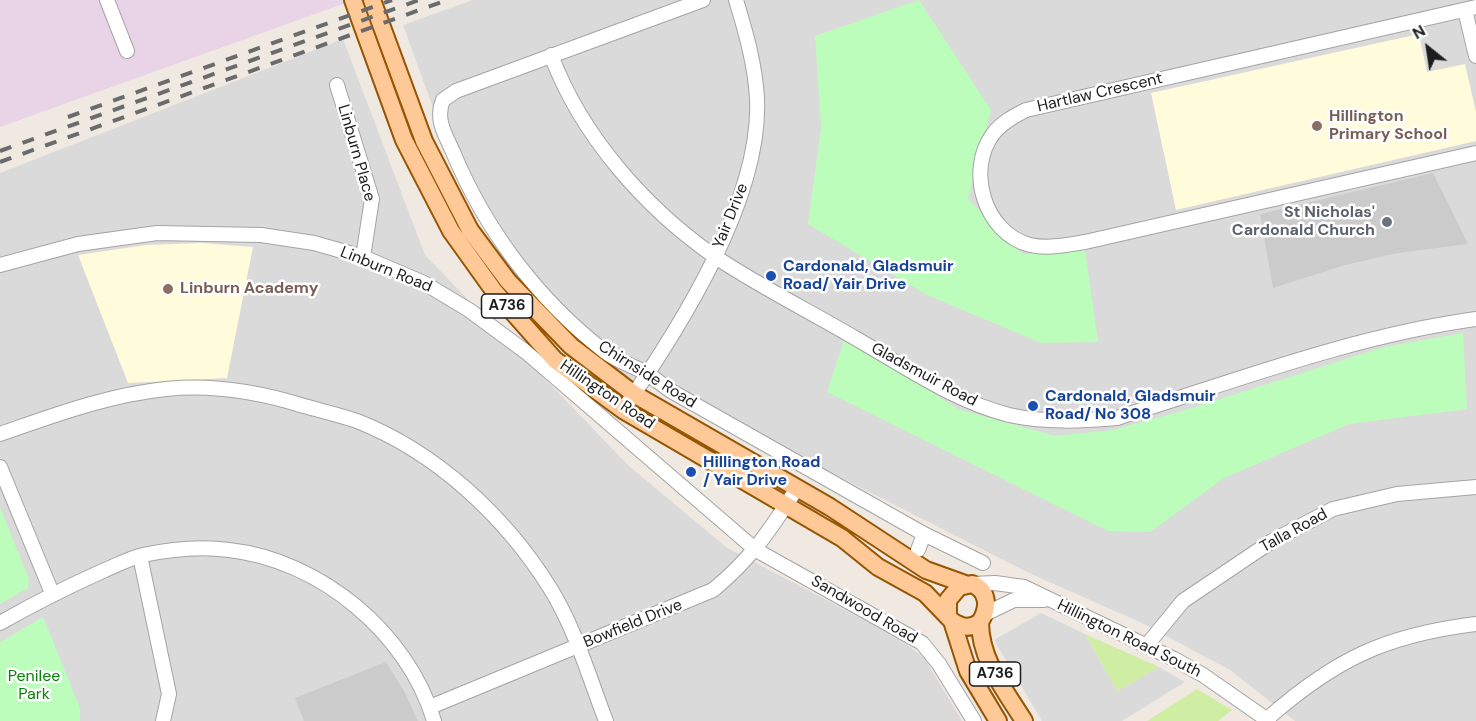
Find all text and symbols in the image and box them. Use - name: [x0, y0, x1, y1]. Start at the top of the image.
- north arrow: [1398, 18, 1458, 78]
- text: N: [1408, 20, 1429, 44]
- street label: Hartlaw Crescent: [1035, 69, 1165, 117]
- street label: Linburn Place: [333, 102, 379, 204]
- place label: Hillington Primary School: [1329, 107, 1447, 145]
- marker: Hillington Primary School: [1310, 119, 1324, 133]
- street label: Yair Drive: [709, 181, 753, 251]
- place label: St Nicholas' Cardonald Church: [1232, 203, 1375, 241]
- marker: St Nicholas' Cardonald Church: [1380, 215, 1394, 229]
- street label: Linburn Road: [337, 243, 435, 297]
- place label: Cardonald, Gladsmuir Road/ Yair Drive: [783, 257, 953, 295]
- marker: Cardonald, Gladsmuir Road/ Yair Drive: [764, 269, 778, 283]
- place label: Linburn Academy: [180, 279, 318, 299]
- marker: Linburn Academy: [161, 282, 175, 296]
- road number: A736: [482, 294, 532, 318]
- street label: Chirnside Road: [594, 337, 700, 413]
- street label: Gladsmuir Road: [868, 339, 980, 411]
- street label: Hillington Road: [556, 356, 658, 434]
- place label: Cardonald, Gladsmuir Road/ No 308: [1045, 387, 1215, 425]
- marker: Cardonald, Gladsmuir Road/ No 308: [1026, 399, 1040, 413]
- place label: Hillington Road / Yair Drive: [703, 453, 820, 491]
- marker: Hillington Road / Yair Drive: [684, 465, 698, 479]
- street label: Talla Road: [1257, 505, 1331, 557]
- street label: Sandwood Road: [807, 572, 921, 648]
- street label: Bowfield Drive: [581, 595, 685, 653]
- street label: Hillington Road South: [1054, 596, 1204, 682]
- road number: A736: [970, 662, 1020, 686]
- park label: Penilee Park: [8, 667, 60, 705]

